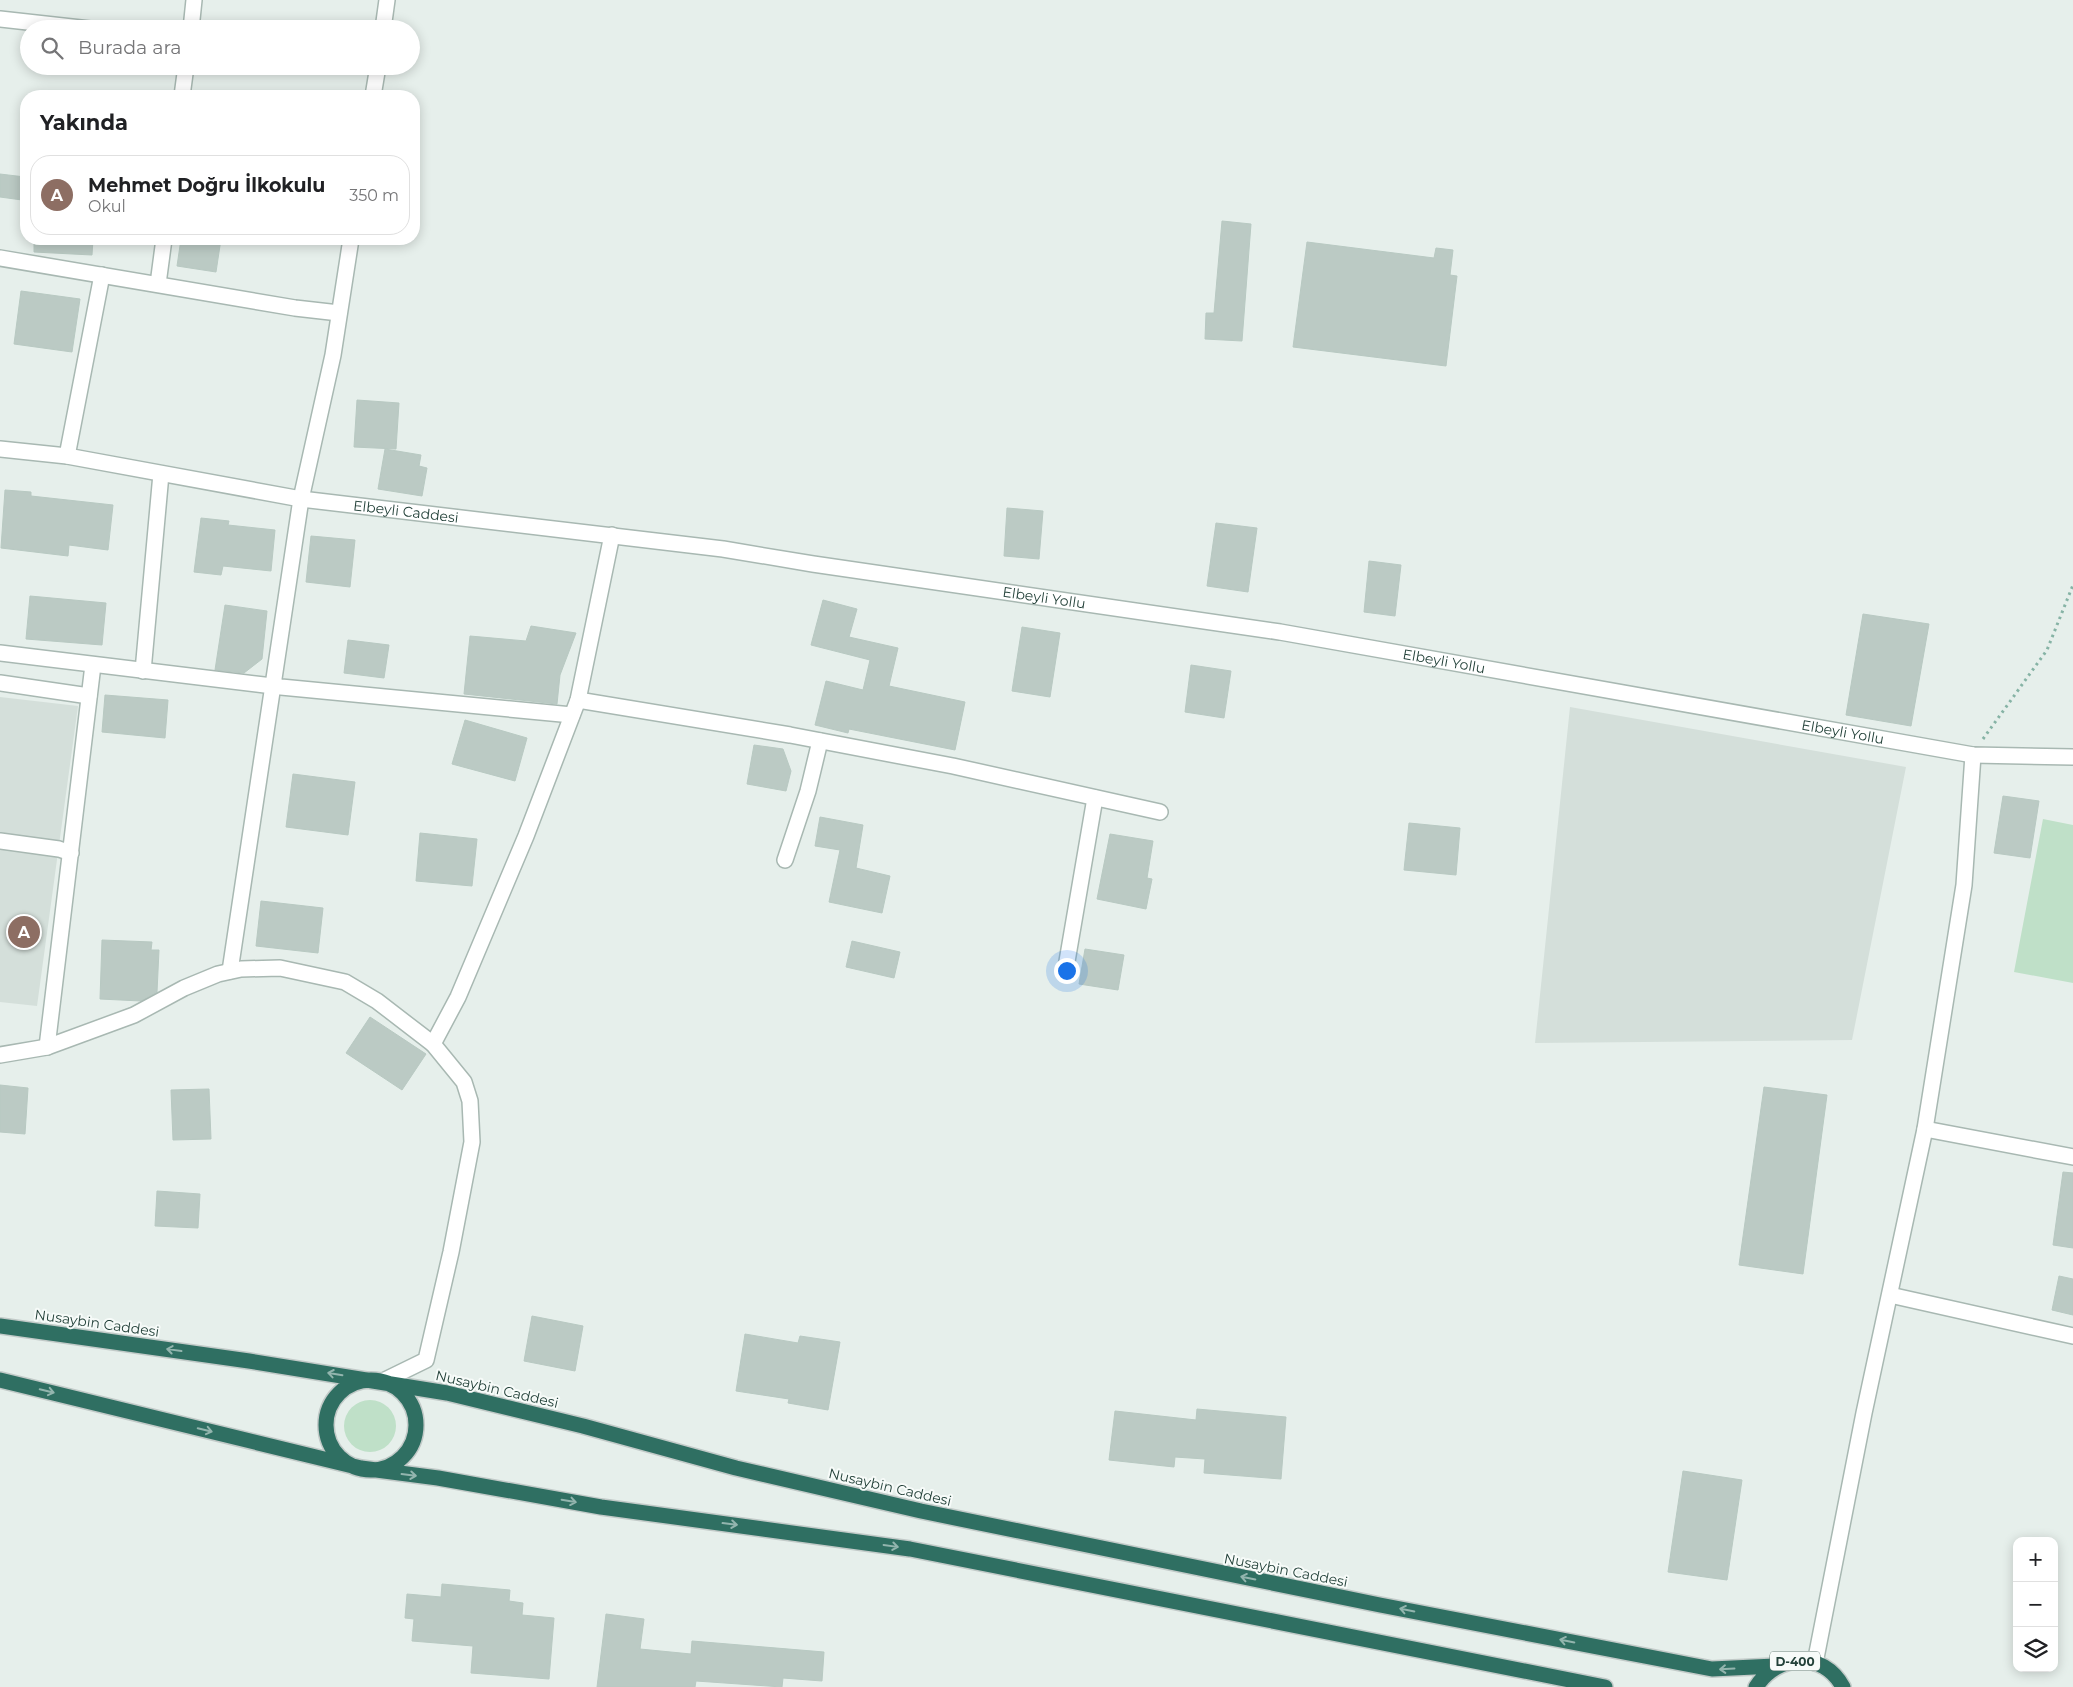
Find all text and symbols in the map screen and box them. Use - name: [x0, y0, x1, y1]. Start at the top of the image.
- search box: [20, 20, 420, 75]
- icon: search: [38, 34, 66, 62]
- text: Burada ara: [78, 36, 182, 59]
- text: Yakında: [40, 110, 128, 135]
- text: Mehmet Doğru İlkokulu: [88, 174, 325, 197]
- text: A: [51, 186, 63, 205]
- text: 350 m: [349, 186, 399, 205]
- text: Okul: [88, 197, 126, 216]
- street label: Elbeyli Caddesi: [352, 496, 460, 527]
- street label: Elbeyli Yollu: [1001, 583, 1087, 613]
- street label: Elbeyli Yollu: [1401, 645, 1487, 677]
- street label: Elbeyli Yollu: [1800, 716, 1886, 748]
- pin: A: [8, 913, 40, 951]
- your location: [1054, 958, 1080, 984]
- street label: Nusaybin Caddesi: [33, 1305, 161, 1341]
- one-way arrow: [166, 1345, 182, 1355]
- street label: Nusaybin Caddesi: [434, 1366, 560, 1412]
- one-way arrow: [327, 1368, 343, 1378]
- one-way arrow: [39, 1387, 55, 1396]
- one-way arrow: [197, 1426, 213, 1435]
- street label: Nusaybin Caddesi: [827, 1464, 953, 1510]
- one-way arrow: [401, 1470, 417, 1480]
- one-way arrow: [561, 1497, 577, 1507]
- one-way arrow: [722, 1519, 738, 1529]
- map controls: [2013, 1537, 2058, 1672]
- button: +: [2013, 1537, 2058, 1582]
- one-way arrow: [883, 1541, 899, 1551]
- street label: Nusaybin Caddesi: [1223, 1549, 1349, 1591]
- one-way arrow: [1240, 1573, 1256, 1583]
- button: −: [2013, 1582, 2058, 1627]
- one-way arrow: [1400, 1605, 1416, 1615]
- button: layers: [2013, 1627, 2058, 1672]
- one-way arrow: [1559, 1636, 1575, 1646]
- road number: D-400: [1770, 1652, 1820, 1670]
- one-way arrow: [1719, 1664, 1735, 1673]

